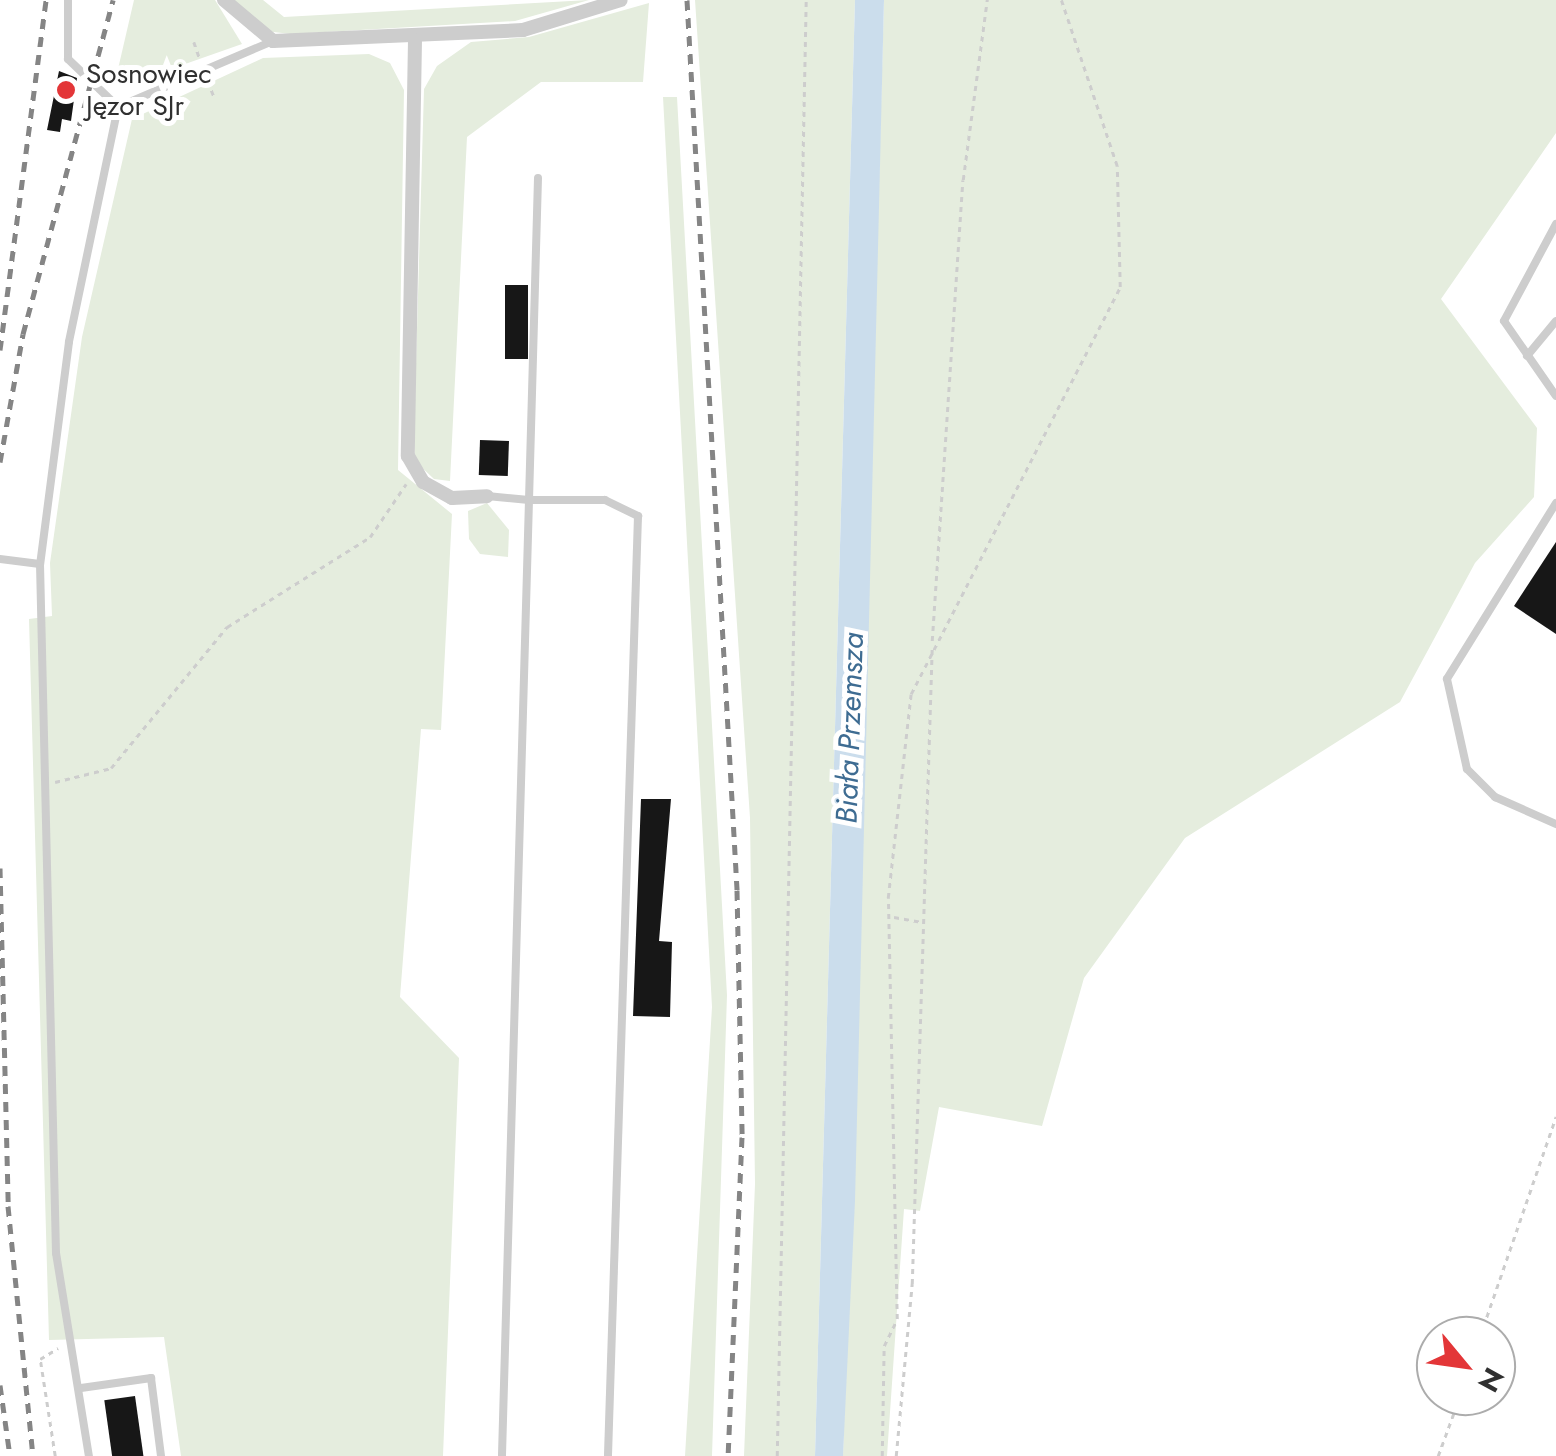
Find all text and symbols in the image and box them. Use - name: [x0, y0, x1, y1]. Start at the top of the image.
- place label: Sosnowiec Jęzor SJr: [86, 57, 212, 123]
- marker: Sosnowiec Jęzor SJr: [55, 79, 77, 101]
- water label: Biała Przemsza: [829, 632, 871, 824]
- north arrow: [1416, 1316, 1516, 1416]
- text: N: [1468, 1360, 1514, 1399]

